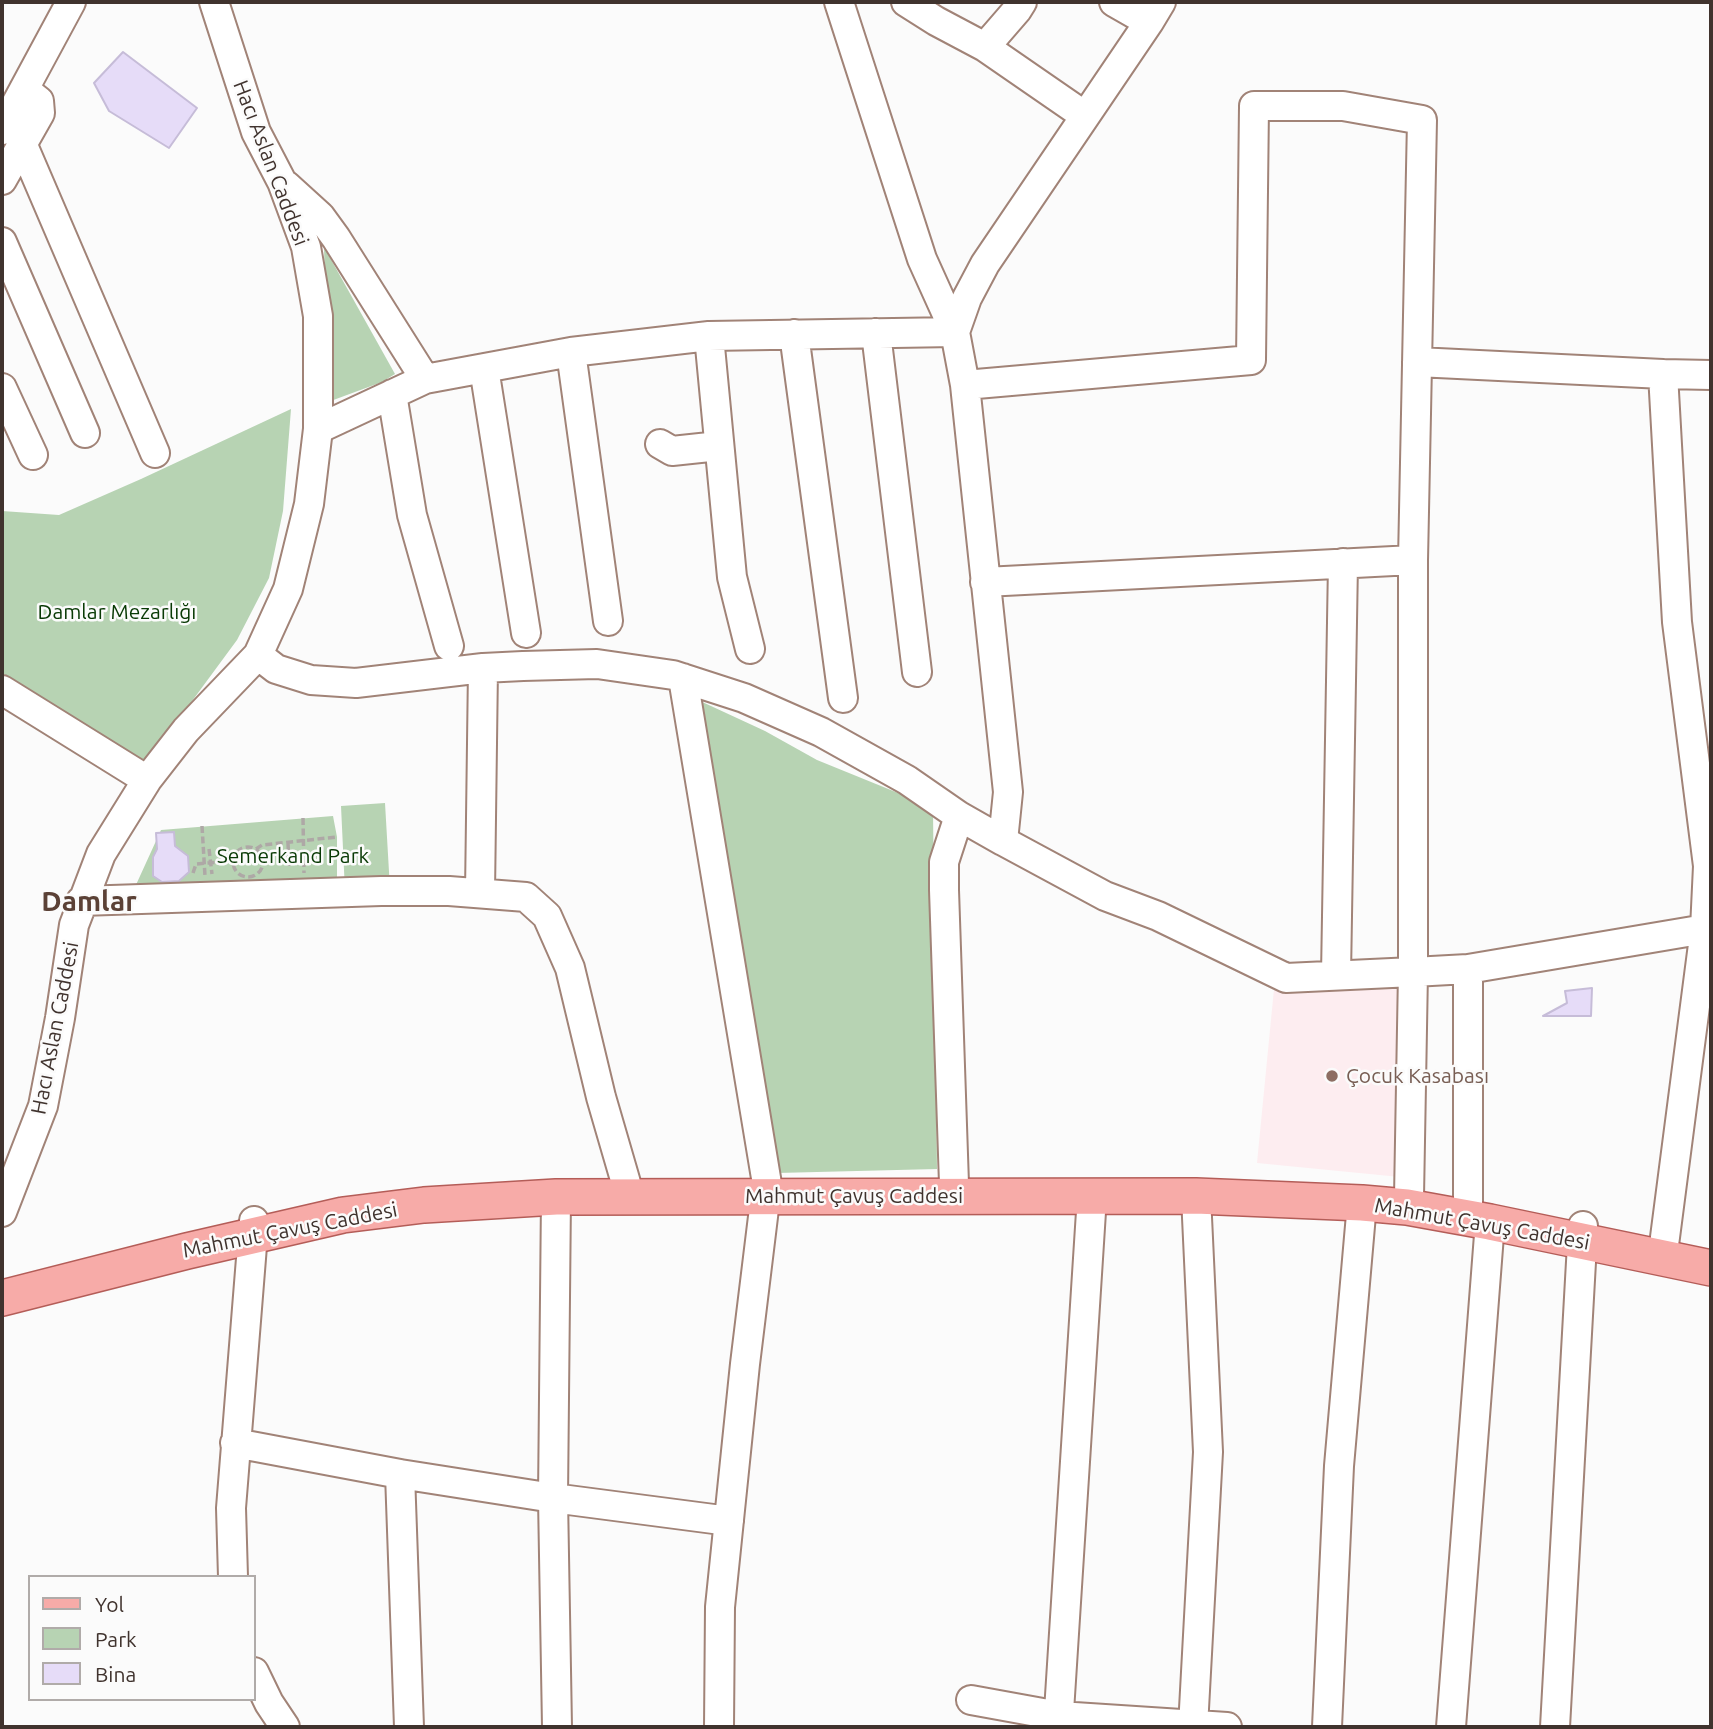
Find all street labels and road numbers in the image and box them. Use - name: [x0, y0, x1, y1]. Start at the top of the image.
- street label: Hacı Aslan Caddesi: [228, 77, 314, 249]
- street label: Hacı Aslan Caddesi: [26, 940, 84, 1116]
- street label: Mahmut Çavuş Caddesi: [745, 1183, 963, 1209]
- street label: Mahmut Çavuş Caddesi: [1372, 1193, 1592, 1255]
- street label: Mahmut Çavuş Caddesi: [181, 1197, 399, 1263]

